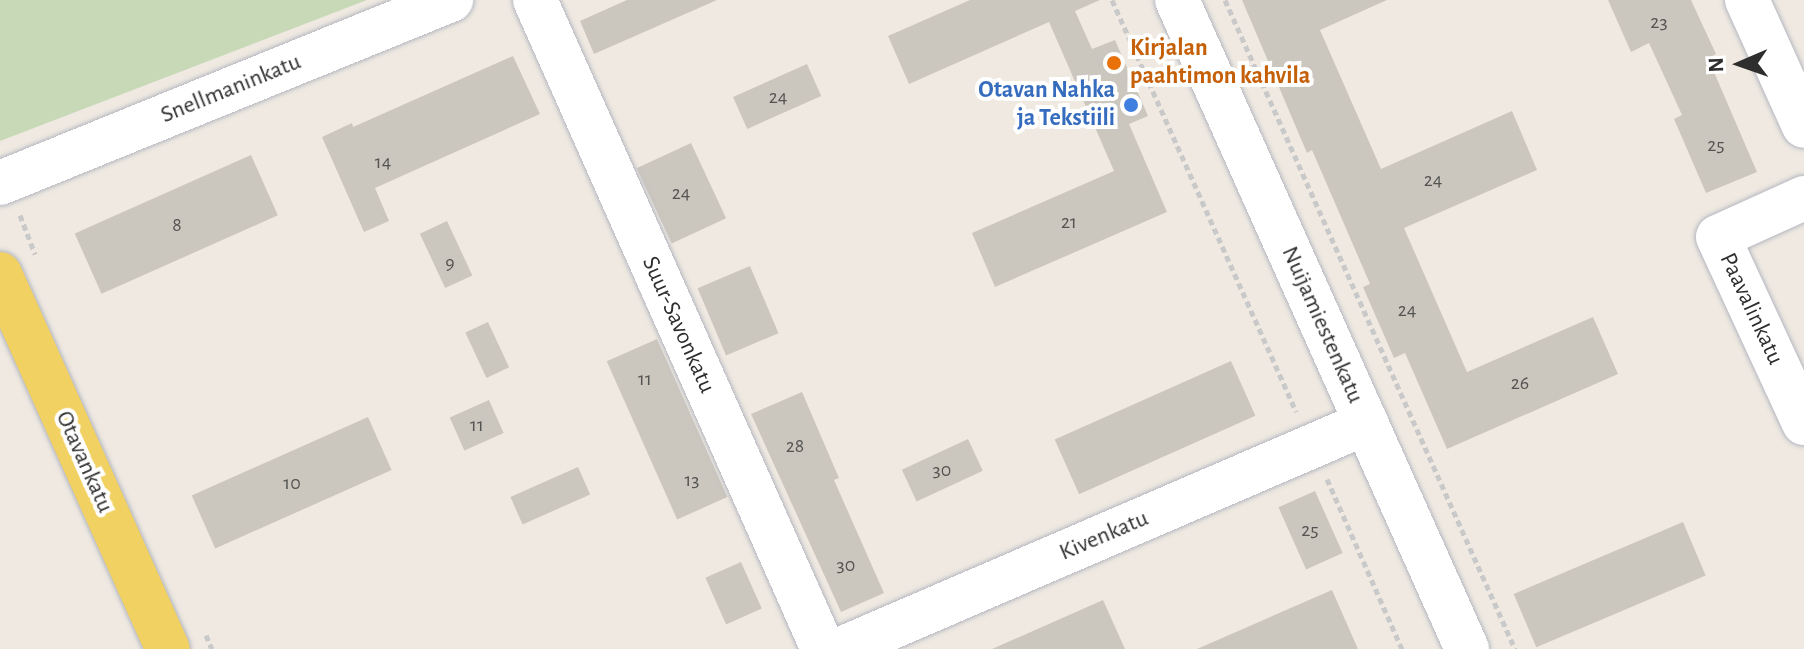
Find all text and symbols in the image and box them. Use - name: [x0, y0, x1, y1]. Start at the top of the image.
- house number: 23: [1650, 10, 1668, 34]
- north arrow: [1700, 24, 1780, 104]
- place label: Kirjalan paahtimon kahvila: [1130, 35, 1310, 91]
- street label: Snellmaninkatu: [157, 48, 305, 130]
- marker: Kirjalan paahtimon kahvila: [1105, 54, 1123, 72]
- text: N: [1705, 57, 1727, 73]
- place label: Otavan Nahka ja Tekstiili: [978, 77, 1115, 133]
- house number: 24: [769, 85, 787, 109]
- marker: Otavan Nahka ja Tekstiili: [1122, 96, 1140, 114]
- house number: 25: [1707, 133, 1725, 157]
- house number: 14: [375, 150, 391, 174]
- house number: 24: [1424, 168, 1442, 192]
- house number: 24: [672, 181, 690, 205]
- house number: 21: [1061, 210, 1077, 234]
- house number: 8: [172, 213, 182, 237]
- street label: Nuijamiestenkatu: [1275, 242, 1369, 408]
- street label: Paavalinkatu: [1713, 248, 1789, 370]
- house number: 9: [445, 251, 455, 275]
- street label: Suur-Savonkatu: [635, 252, 721, 398]
- house number: 24: [1398, 298, 1416, 322]
- house number: 11: [638, 367, 652, 391]
- house number: 26: [1511, 371, 1529, 395]
- street label: Otavankatu: [49, 407, 119, 517]
- house number: 11: [470, 413, 484, 437]
- house number: 28: [786, 434, 804, 458]
- house number: 30: [933, 458, 951, 482]
- house number: 13: [684, 468, 700, 492]
- house number: 10: [283, 471, 301, 495]
- street label: Kivenkatu: [1055, 504, 1153, 568]
- house number: 25: [1301, 518, 1319, 542]
- house number: 30: [837, 553, 855, 577]

